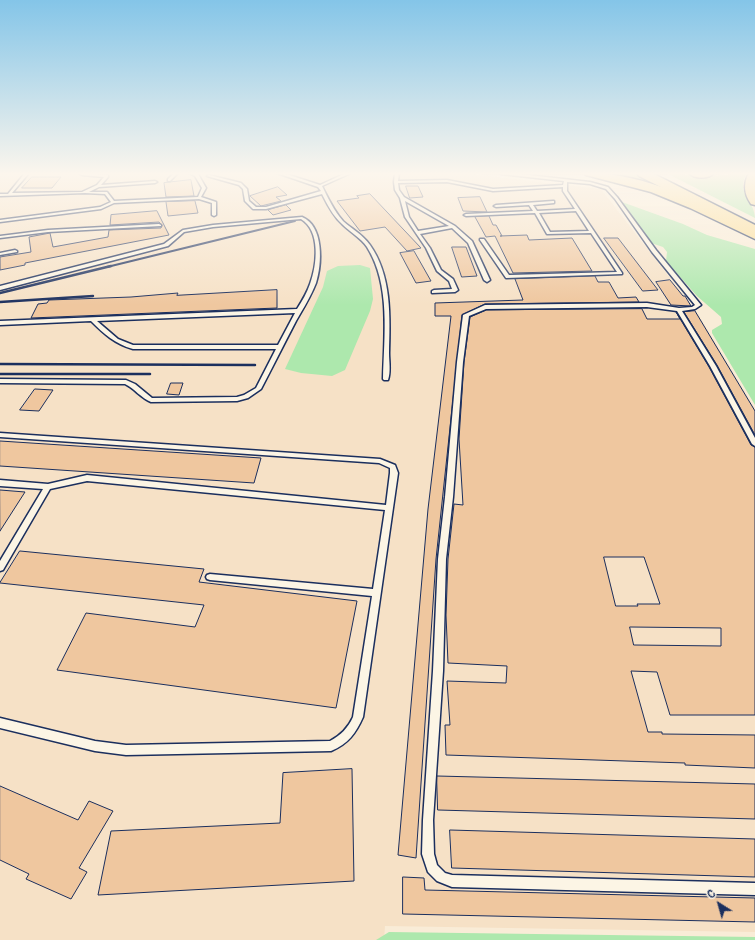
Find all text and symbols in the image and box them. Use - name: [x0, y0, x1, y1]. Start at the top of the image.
- north arrow: [699, 884, 739, 924]
- text: С: [705, 887, 718, 901]

